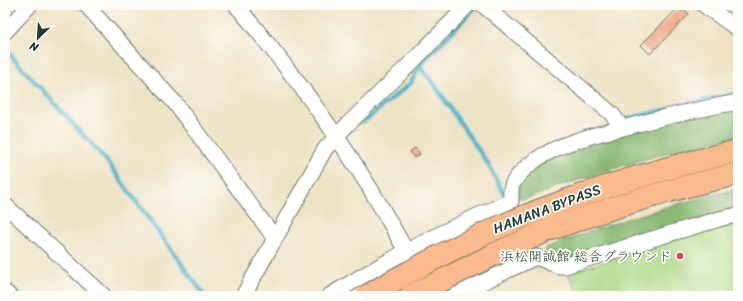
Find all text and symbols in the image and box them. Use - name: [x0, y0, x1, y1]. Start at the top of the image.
- north arrow: [18, 18, 58, 58]
- text: N: [26, 36, 42, 57]
- street label: HAMANA BYPASS: [489, 177, 605, 241]
- place label: 浜松開誠館 総合グラウンド: [500, 244, 672, 269]
- marker: 浜松開誠館 総合グラウンド: [675, 251, 685, 261]

